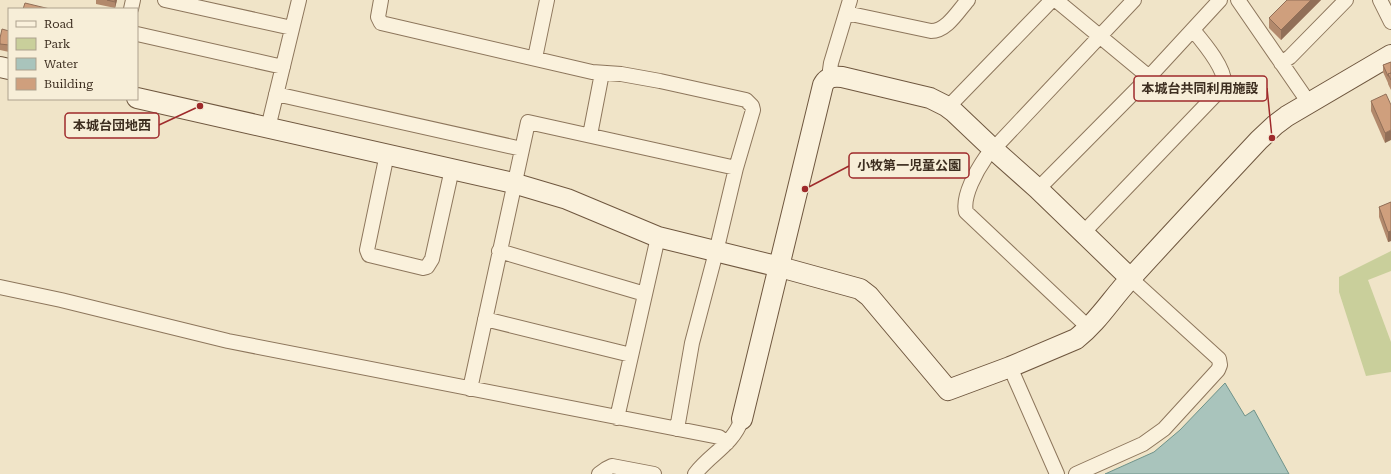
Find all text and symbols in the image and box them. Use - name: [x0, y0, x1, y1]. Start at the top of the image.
- legend: [8, 8, 138, 100]
- text: Road: [44, 17, 74, 31]
- text: Park: [44, 37, 71, 51]
- text: Water: [44, 57, 78, 71]
- callout: 本城台共同利用施設: [1134, 76, 1267, 101]
- text: Building: [44, 77, 93, 91]
- text: 本城台共同利用施設: [1141, 81, 1259, 96]
- callout: 本城台団地西: [65, 113, 159, 138]
- text: 本城台団地西: [73, 118, 151, 133]
- callout: 小牧第一児童公園: [849, 153, 969, 178]
- text: 小牧第一児童公園: [857, 158, 961, 173]

